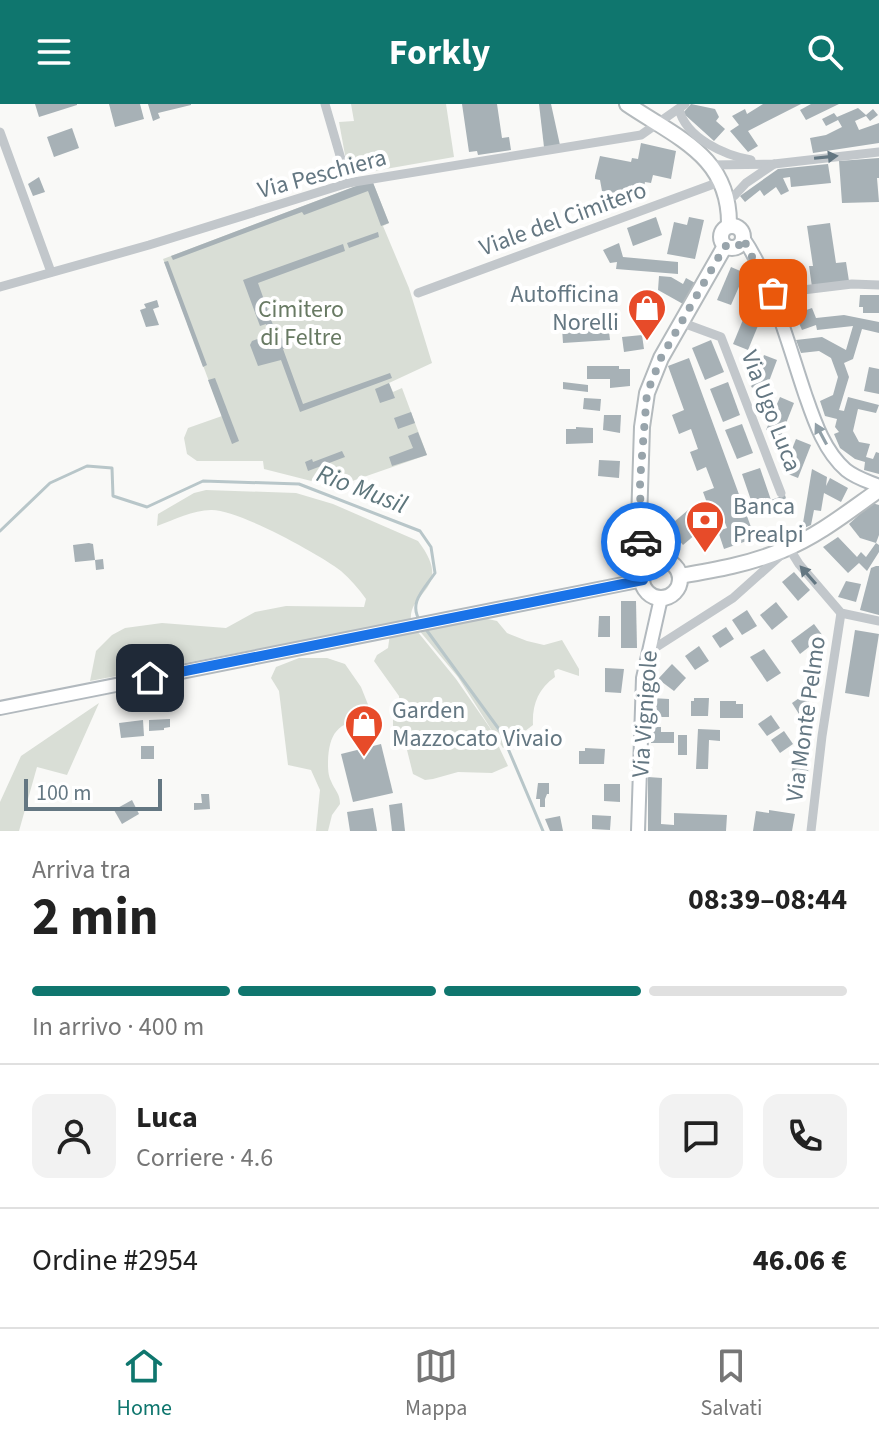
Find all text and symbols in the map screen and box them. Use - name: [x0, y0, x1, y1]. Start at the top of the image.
- text: Forkly: [389, 27, 490, 78]
- icon: menu: [32, 30, 76, 74]
- icon: search: [803, 30, 847, 74]
- street label: Via Peschiera: [254, 140, 390, 208]
- one-way arrow: [814, 150, 839, 163]
- street label: Viale del Cimitero: [475, 173, 651, 265]
- pin: [739, 259, 807, 327]
- icon: bag: [751, 271, 795, 315]
- place label: Autofficina Norelli: [511, 277, 619, 340]
- shop icon: Autofficina Norelli: [626, 287, 668, 342]
- park label: Cimitero di Feltre: [258, 292, 344, 355]
- street label: Via Ugo Luca: [732, 345, 810, 477]
- one-way arrow: [815, 423, 829, 445]
- water label: Rio Musil: [311, 455, 413, 523]
- place label: Banca Prealpi: [733, 489, 804, 552]
- bank icon: Banca Prealpi: [684, 499, 726, 554]
- courier: [601, 502, 681, 582]
- icon: car: [619, 520, 663, 564]
- one-way arrow: [800, 565, 817, 585]
- street label: Via Monte Pelmo: [777, 634, 835, 804]
- pin: [116, 644, 184, 712]
- street label: Via Vignigole: [623, 649, 667, 779]
- icon: home: [128, 656, 172, 700]
- place label: Garden Mazzocato Vivaio: [392, 693, 563, 756]
- shop icon: Garden Mazzocato Vivaio: [343, 703, 385, 758]
- scale bar: [24, 775, 162, 811]
- text: 100 m: [36, 777, 91, 809]
- text: Arriva tra: [32, 851, 131, 888]
- text: 08:39–08:44: [688, 878, 847, 921]
- text: 2 min: [32, 881, 159, 955]
- text: In arrivo · 400 m: [32, 1008, 204, 1045]
- button: person: [32, 1094, 116, 1178]
- button: chat: [659, 1094, 743, 1178]
- button: phone: [763, 1094, 847, 1178]
- text: Luca: [136, 1096, 198, 1139]
- text: Corriere · 4.6: [136, 1139, 273, 1176]
- text: Ordine #2954: [32, 1239, 198, 1282]
- text: 46.06 €: [753, 1239, 847, 1282]
- tab: Home: [117, 1344, 172, 1424]
- tab: Mappa: [405, 1344, 467, 1424]
- tab: Salvati: [700, 1344, 762, 1424]

